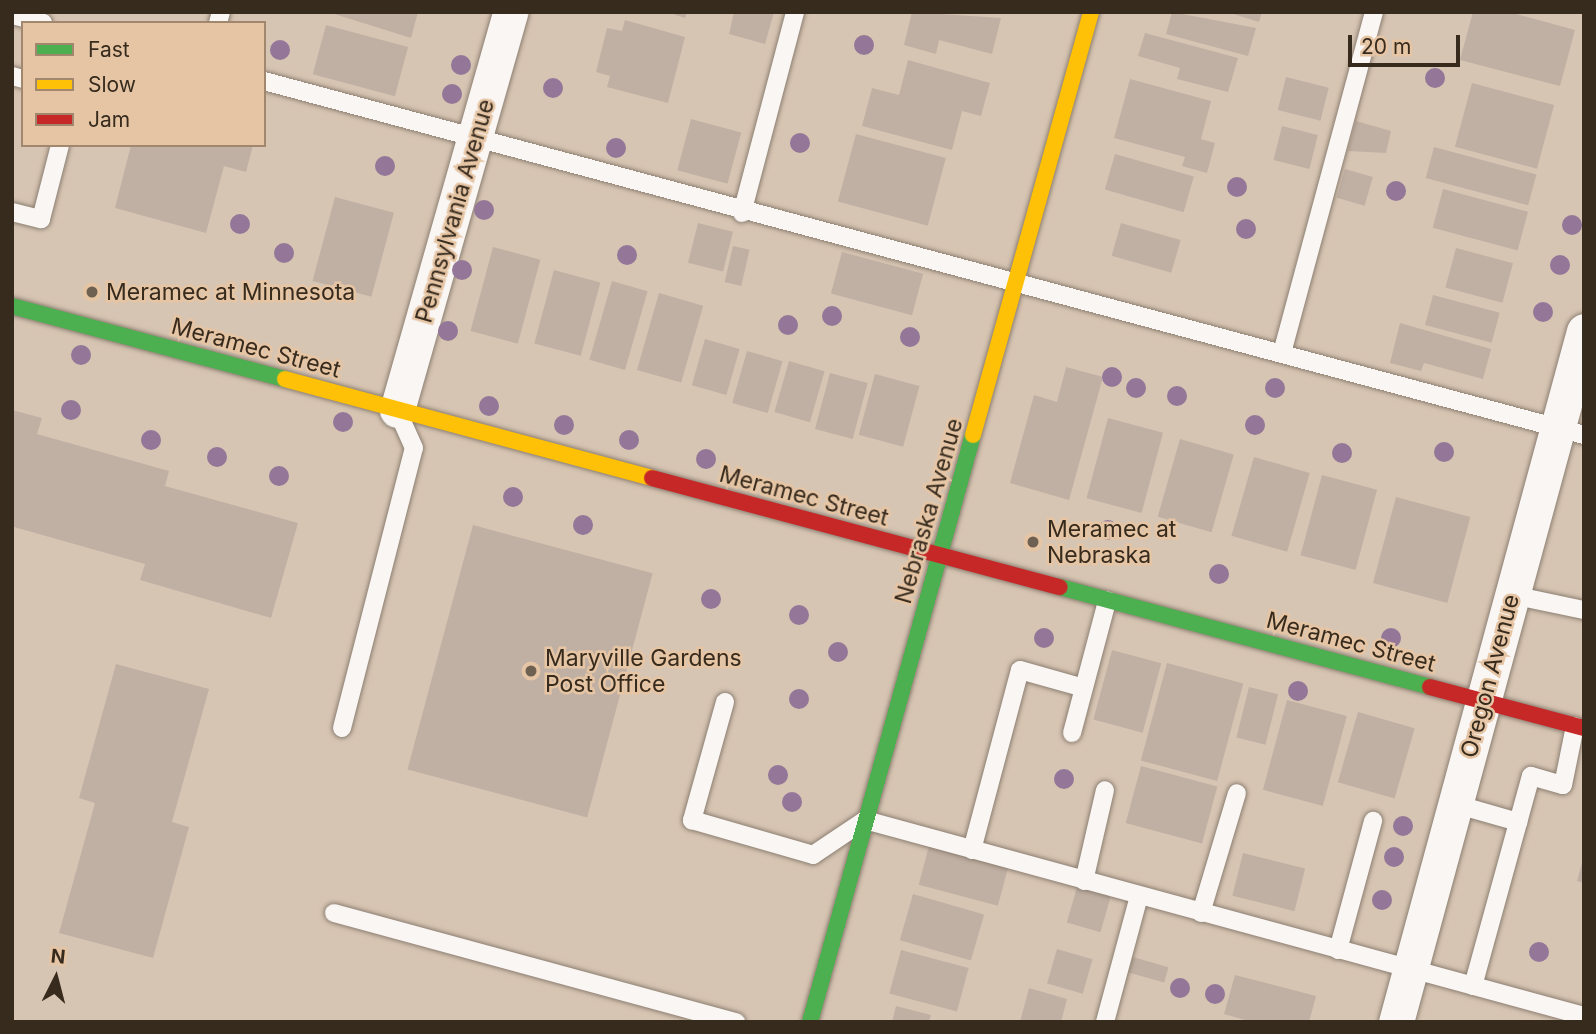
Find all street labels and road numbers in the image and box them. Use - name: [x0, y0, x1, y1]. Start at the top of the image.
- street label: Pennsylvania Avenue: [410, 96, 500, 326]
- street label: Meramec Street: [168, 312, 344, 384]
- street label: Nebraska Avenue: [889, 415, 969, 607]
- street label: Meramec Street: [716, 460, 892, 532]
- street label: Oregon Avenue: [1455, 591, 1525, 761]
- street label: Meramec Street: [1263, 606, 1439, 678]

